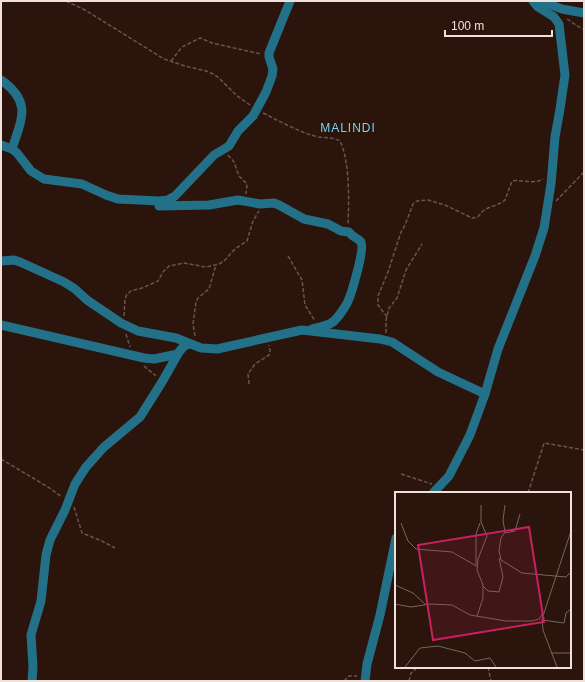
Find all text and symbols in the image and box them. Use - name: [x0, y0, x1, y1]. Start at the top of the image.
- scale bar: [445, 12, 552, 38]
- text: 100 m: [451, 19, 484, 33]
- district label: MALINDI: [320, 121, 376, 135]
- inset map: [395, 492, 571, 668]

